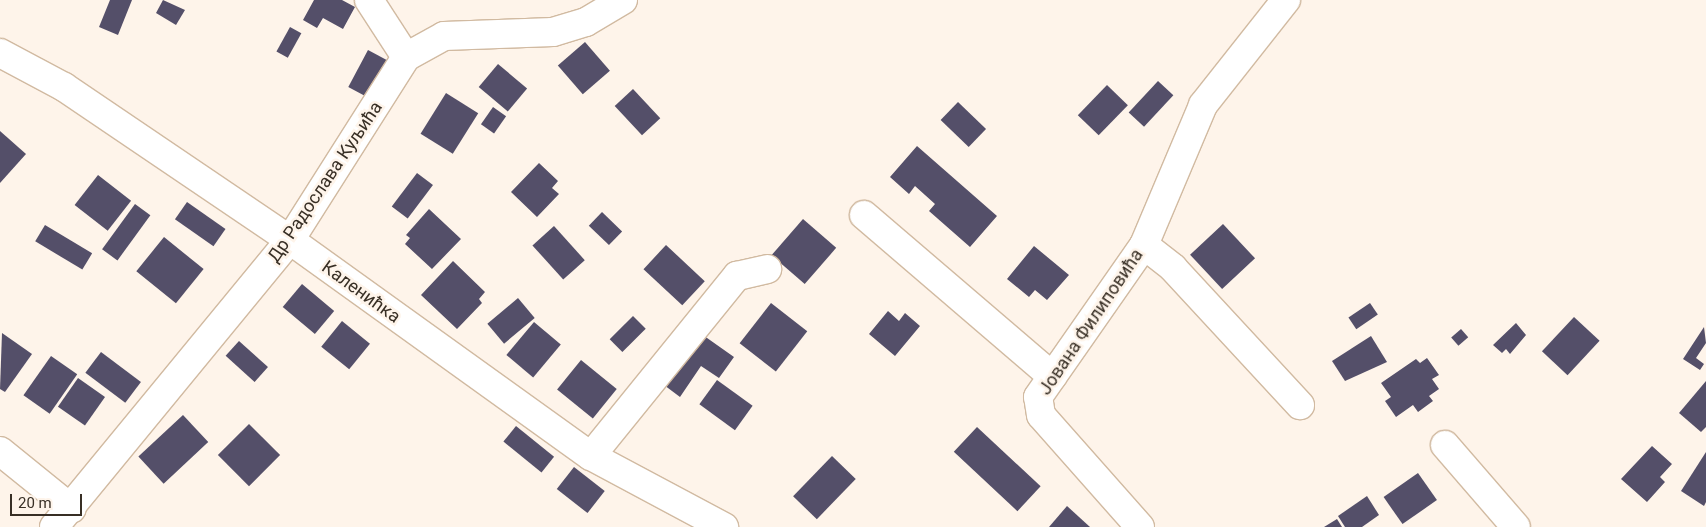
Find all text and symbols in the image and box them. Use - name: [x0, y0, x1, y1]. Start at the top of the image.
- street label: Др Радослава Куљића: [263, 97, 387, 267]
- street label: Јована Филиповића: [1034, 245, 1148, 399]
- street label: Каленићка: [318, 256, 404, 328]
- scale bar: [12, 484, 85, 516]
- text: 20 m: [18, 494, 52, 512]

